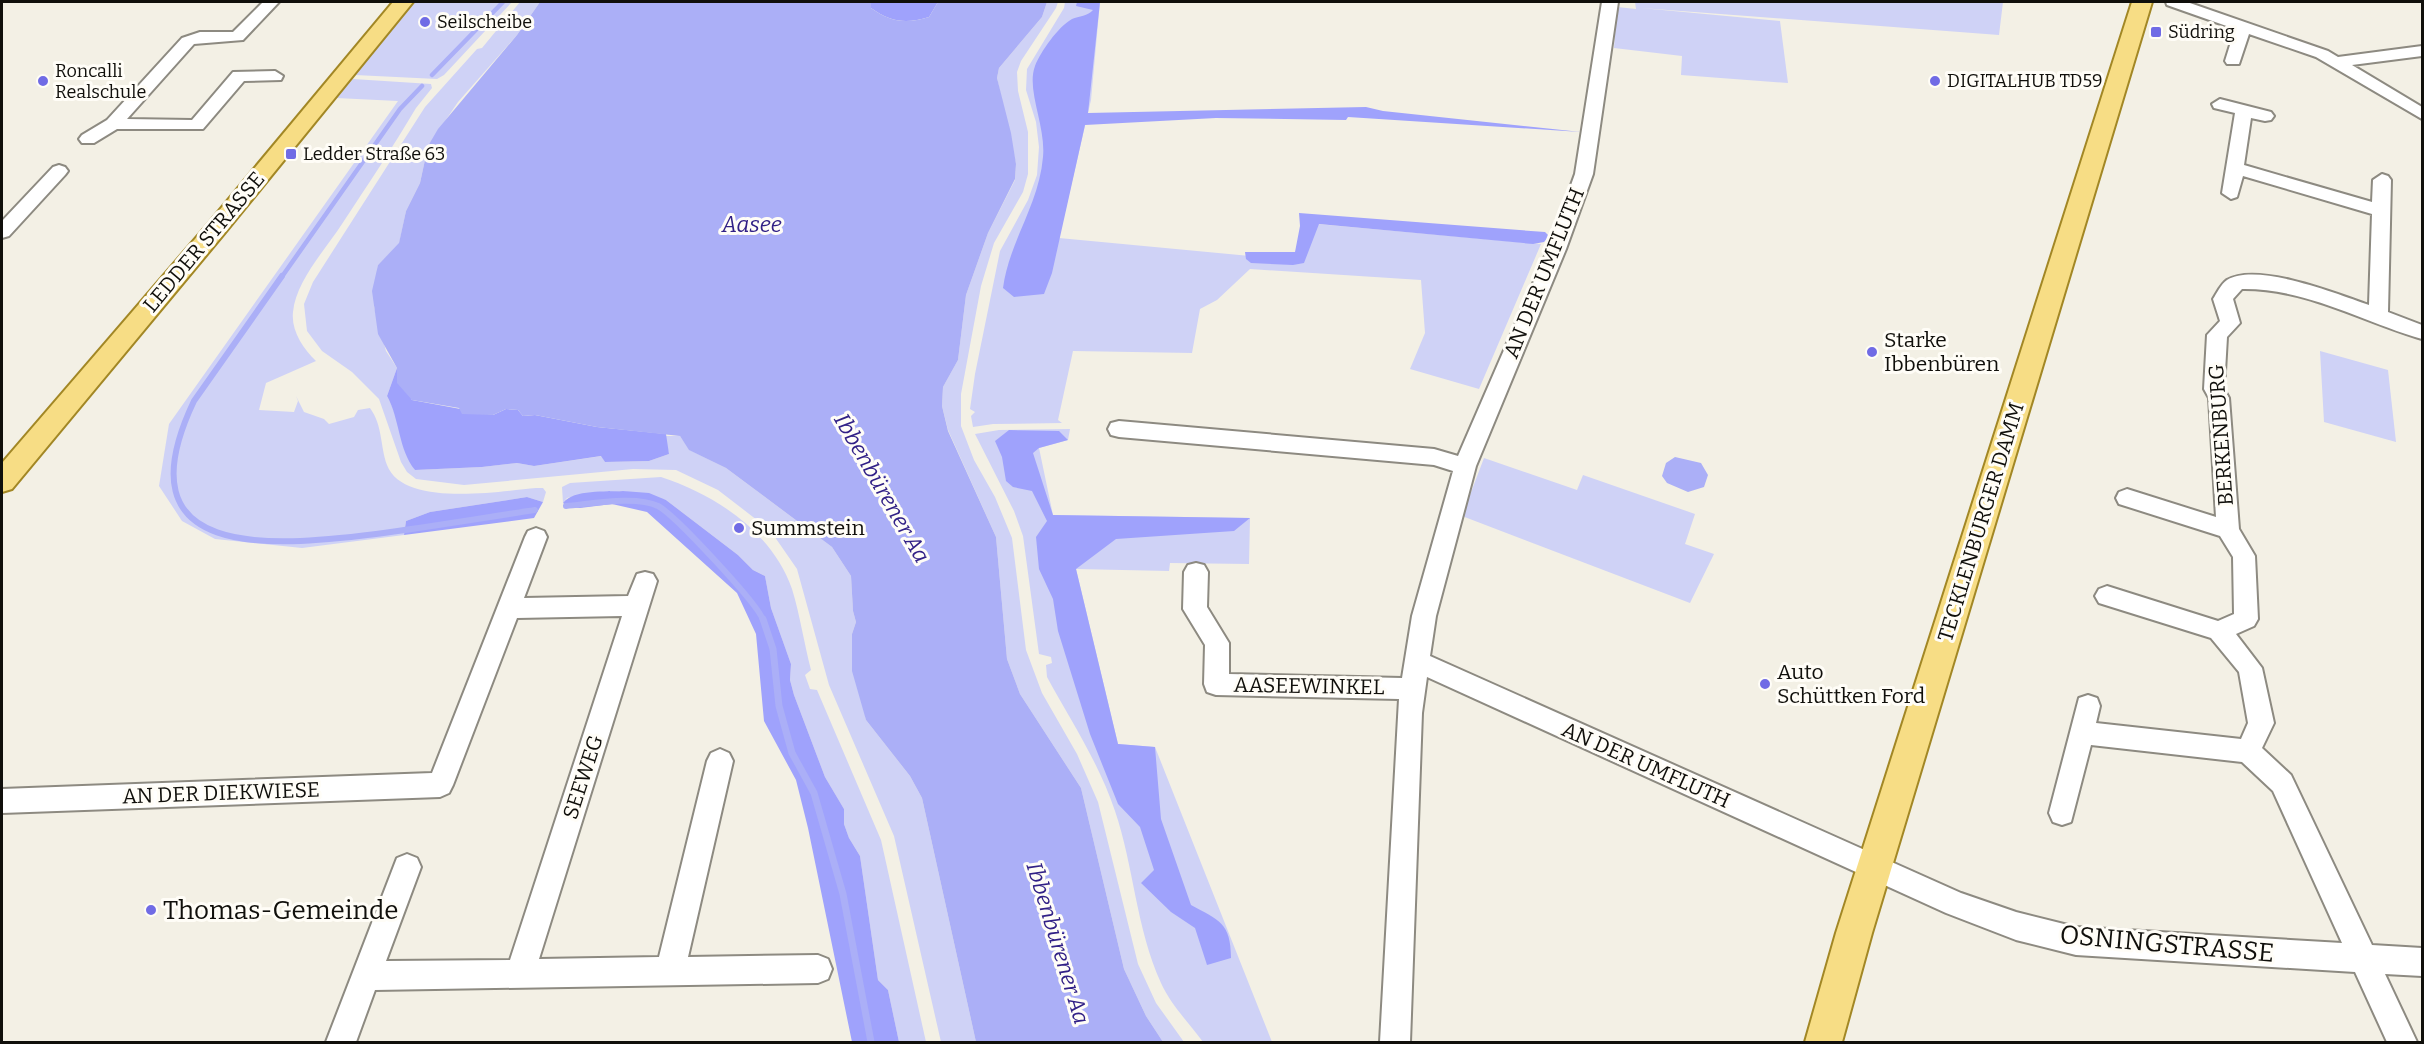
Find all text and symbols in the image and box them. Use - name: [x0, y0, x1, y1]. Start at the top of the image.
- place label: Seilscheibe: [437, 11, 532, 33]
- marker: Seilscheibe: [418, 15, 432, 29]
- place label: Südring: [2168, 21, 2235, 43]
- marker: Südring: [2149, 25, 2163, 39]
- place label: Roncalli Realschule: [55, 60, 146, 103]
- place label: DIGITALHUB TD59: [1947, 70, 2103, 92]
- marker: Roncalli Realschule: [36, 74, 50, 88]
- marker: DIGITALHUB TD59: [1928, 74, 1942, 88]
- place label: Ledder Straße 63: [303, 143, 445, 165]
- marker: Ledder Straße 63: [284, 147, 298, 161]
- street label: LEDDER STRASSE: [138, 166, 270, 318]
- street label: AN DER UMFLUTH: [1498, 184, 1590, 362]
- water label: Aasee: [721, 211, 782, 238]
- place label: Starke Ibbenbüren: [1884, 327, 1999, 377]
- marker: Starke Ibbenbüren: [1865, 345, 1879, 359]
- street label: BERKENBURG: [2203, 363, 2239, 507]
- street label: TECKLENBURGER DAMM: [1932, 399, 2030, 645]
- water label: Ibbenbürener Aa: [828, 409, 936, 567]
- place label: Summstein: [751, 515, 865, 541]
- marker: Summstein: [732, 521, 746, 535]
- place label: Auto Schüttken Ford: [1777, 659, 1925, 709]
- street label: AASEEWINKEL: [1233, 672, 1385, 700]
- marker: Auto Schüttken Ford: [1758, 677, 1772, 691]
- street label: AN DER UMFLUTH: [1558, 716, 1734, 814]
- street label: SEEWEG: [557, 732, 609, 822]
- street label: AN DER DIEKWIESE: [122, 777, 320, 809]
- water label: Ibbenbürener Aa: [1021, 859, 1095, 1027]
- place label: Thomas-Gemeinde: [163, 895, 399, 926]
- marker: Thomas-Gemeinde: [144, 903, 158, 917]
- street label: OSNINGSTRASSE: [2059, 919, 2275, 969]

